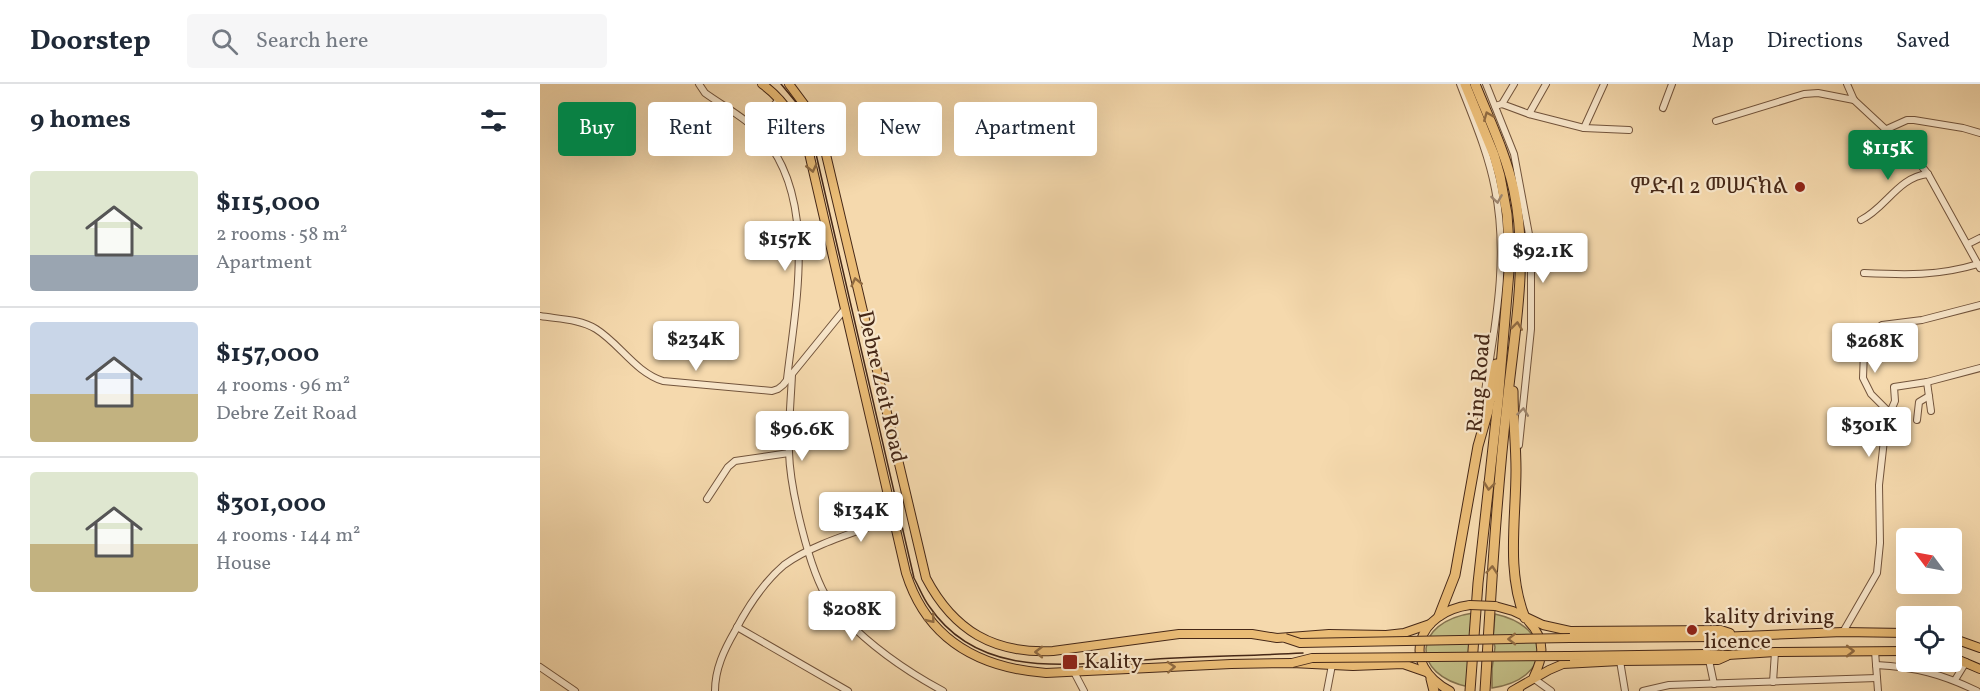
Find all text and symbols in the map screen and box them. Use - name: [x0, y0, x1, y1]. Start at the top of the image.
- search box: [187, 14, 607, 68]
- text: Doorstep: [30, 22, 151, 61]
- icon: search: [208, 25, 241, 58]
- text: Search here: [256, 26, 369, 57]
- text: Map: [1692, 27, 1734, 56]
- text: Directions: [1767, 27, 1863, 56]
- text: Saved: [1896, 27, 1950, 56]
- text: 9 homes: [30, 102, 131, 138]
- chip: Buy: [558, 102, 636, 156]
- chip: Rent: [648, 102, 733, 156]
- chip: Filters: [745, 102, 846, 156]
- chip: New: [858, 102, 942, 156]
- chip: Apartment: [954, 102, 1097, 156]
- icon: filters: [477, 104, 510, 137]
- one-way arrow: [1483, 112, 1495, 123]
- pin: $115K: [1846, 130, 1930, 181]
- text: $115K: [1862, 135, 1914, 163]
- one-way arrow: [805, 163, 818, 173]
- place label: ምድብ 2 መሠናክል: [1630, 172, 1788, 203]
- marker: ምድብ 2 መሠናክል: [1793, 180, 1807, 194]
- text: $115,000: [216, 185, 320, 221]
- one-way arrow: [1490, 194, 1503, 204]
- icon: home: [78, 195, 150, 267]
- text: 2 rooms · 58 m²: [216, 221, 347, 249]
- pin: $157K: [743, 221, 827, 272]
- text: $157K: [759, 226, 811, 254]
- pin: $92.1K: [1494, 233, 1592, 284]
- text: $92.1K: [1513, 238, 1573, 266]
- text: Apartment: [216, 249, 312, 277]
- one-way arrow: [851, 277, 864, 287]
- street label: Debre Zeit Road: [848, 308, 914, 466]
- pin: $234K: [654, 321, 738, 372]
- one-way arrow: [1510, 321, 1522, 331]
- pin: $268K: [1833, 323, 1917, 374]
- text: $234K: [667, 326, 725, 354]
- text: $268K: [1846, 328, 1904, 356]
- street label: Ring Road: [1460, 332, 1500, 434]
- text: $157,000: [216, 336, 319, 372]
- icon: home: [78, 346, 150, 418]
- text: 4 rooms · 96 m²: [216, 372, 350, 400]
- text: Debre Zeit Road: [216, 400, 357, 428]
- one-way arrow: [1516, 407, 1528, 416]
- pin: $301K: [1827, 407, 1911, 458]
- pin: $96.6K: [753, 411, 851, 462]
- text: $301K: [1841, 412, 1897, 440]
- text: $96.6K: [770, 416, 834, 444]
- one-way arrow: [1483, 482, 1496, 491]
- text: $301,000: [216, 486, 326, 522]
- pin: $134K: [819, 492, 903, 543]
- icon: home: [78, 496, 150, 568]
- text: $134K: [833, 497, 889, 525]
- text: 4 rooms · 144 m²: [216, 522, 361, 550]
- north arrow: [1896, 528, 1962, 594]
- map controls: [1896, 528, 1962, 672]
- text: House: [216, 550, 271, 578]
- one-way arrow: [1486, 565, 1499, 574]
- pin: $208K: [810, 591, 894, 642]
- text: $208K: [822, 596, 882, 624]
- place label: kality driving licence: [1704, 602, 1834, 658]
- button: locate: [1896, 606, 1962, 672]
- one-way arrow: [923, 612, 934, 623]
- marker: kality driving licence: [1685, 623, 1699, 637]
- one-way arrow: [1507, 633, 1516, 645]
- one-way arrow: [1845, 645, 1854, 657]
- one-way arrow: [1034, 646, 1043, 658]
- place label: Kality: [1084, 647, 1143, 678]
- marker: Kality: [1061, 653, 1079, 671]
- one-way arrow: [1167, 660, 1176, 673]

